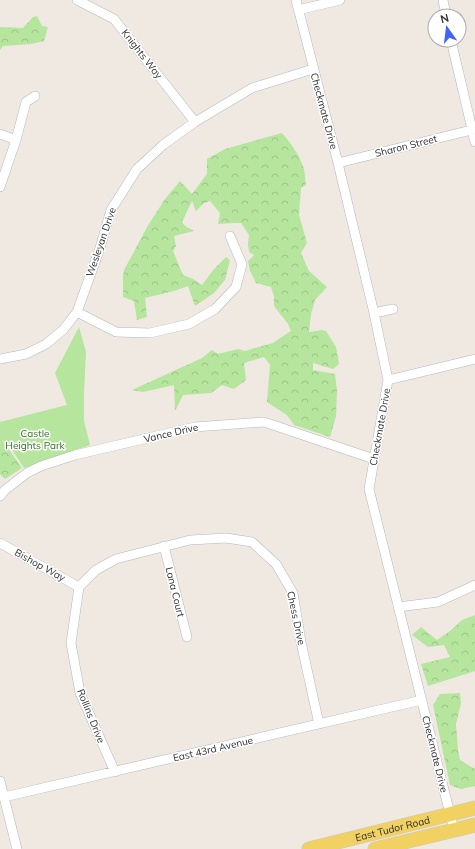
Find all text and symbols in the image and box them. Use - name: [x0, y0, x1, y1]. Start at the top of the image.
- north arrow: [427, 8, 467, 48]
- text: N: [439, 10, 450, 26]
- street label: Knights Way: [119, 27, 166, 82]
- street label: Checkmate Drive: [308, 71, 340, 151]
- street label: Sharon Street: [374, 132, 439, 160]
- street label: Wesleyan Drive: [83, 206, 119, 278]
- street label: Checkmate Drive: [367, 387, 393, 467]
- street label: Vance Drive: [143, 420, 199, 446]
- park label: Castle Heights Park: [5, 427, 66, 452]
- street label: Bishop Way: [12, 546, 68, 585]
- street label: Lana Court: [162, 566, 188, 619]
- street label: Chess Drive: [284, 590, 308, 646]
- street label: Rollins Drive: [74, 687, 108, 745]
- street label: Checkmate Drive: [419, 714, 451, 794]
- street label: East 43rd Avenue: [172, 733, 254, 765]
- street label: East Tudor Road: [354, 813, 431, 844]

